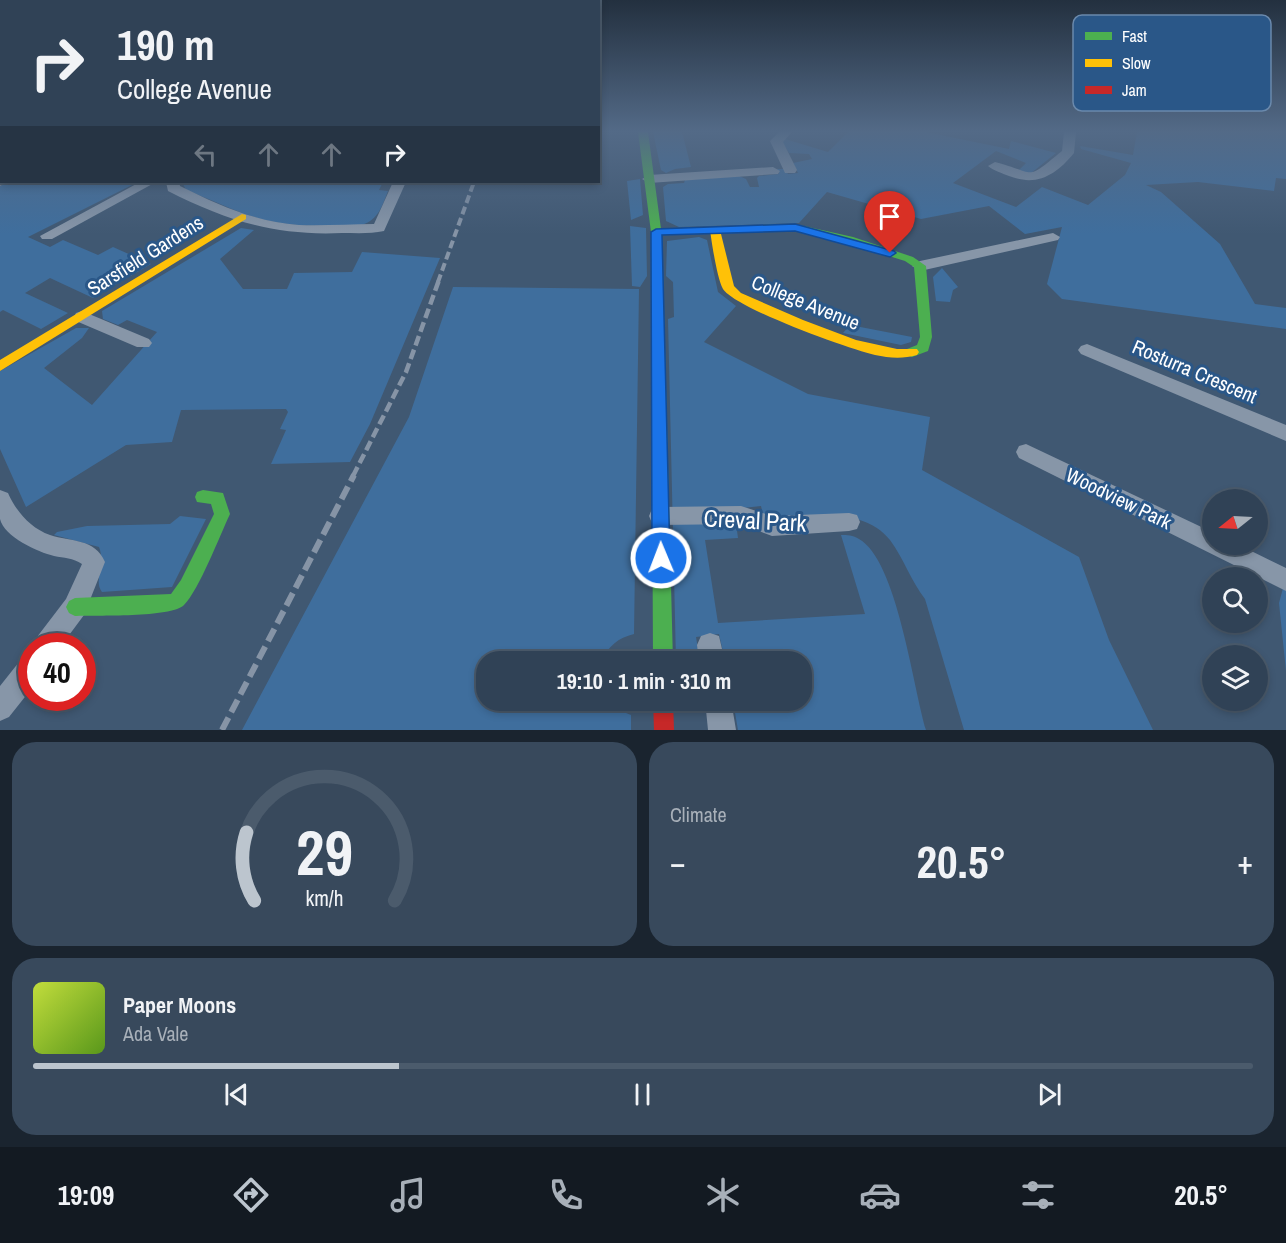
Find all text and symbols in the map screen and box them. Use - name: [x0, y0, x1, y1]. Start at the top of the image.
- legend: [1073, 15, 1271, 111]
- text: 190 m: [117, 17, 215, 73]
- icon: right: [18, 24, 96, 102]
- text: Fast: [1122, 25, 1147, 47]
- text: Slow: [1122, 52, 1151, 74]
- text: College Avenue: [117, 71, 272, 107]
- text: Jam: [1122, 79, 1147, 101]
- icon: left: [189, 138, 222, 171]
- icon: ahead: [252, 138, 285, 171]
- icon: ahead: [315, 138, 348, 171]
- icon: right: [378, 138, 411, 171]
- pin: [864, 191, 915, 253]
- icon: arrive: [873, 200, 906, 233]
- street label: Sarsfield Gardens: [82, 209, 208, 301]
- street label: College Avenue: [748, 268, 864, 336]
- street label: Rosturra Crescent: [1128, 333, 1262, 410]
- street label: Woodview Park: [1062, 461, 1177, 536]
- north arrow: [1202, 489, 1268, 555]
- map controls: [1202, 489, 1268, 711]
- street label: Creval Park: [703, 501, 807, 539]
- position arrow: [629, 526, 693, 590]
- button: search: [1202, 567, 1268, 633]
- speed limit sign: 40: [18, 633, 96, 711]
- button: layers: [1202, 645, 1268, 711]
- text: 19:10 · 1 min · 310 m: [557, 666, 731, 696]
- text: Climate: [670, 801, 727, 828]
- text: 29: [296, 810, 353, 894]
- text: 20.5°: [917, 831, 1006, 892]
- text: −: [670, 840, 686, 884]
- text: +: [1237, 840, 1253, 884]
- text: km/h: [305, 884, 344, 913]
- text: Paper Moons: [123, 990, 236, 1020]
- text: Ada Vale: [123, 1020, 188, 1047]
- icon: previous: [220, 1078, 253, 1111]
- icon: pause: [626, 1078, 659, 1111]
- icon: next: [1033, 1078, 1066, 1111]
- icon: directions: [230, 1174, 272, 1216]
- icon: music: [387, 1174, 429, 1216]
- icon: phone: [545, 1174, 587, 1216]
- icon: climate: [702, 1174, 744, 1216]
- icon: car: [859, 1174, 901, 1216]
- icon: filters: [1017, 1174, 1059, 1216]
- text: 19:09: [58, 1177, 114, 1213]
- text: 20.5°: [1174, 1177, 1228, 1213]

